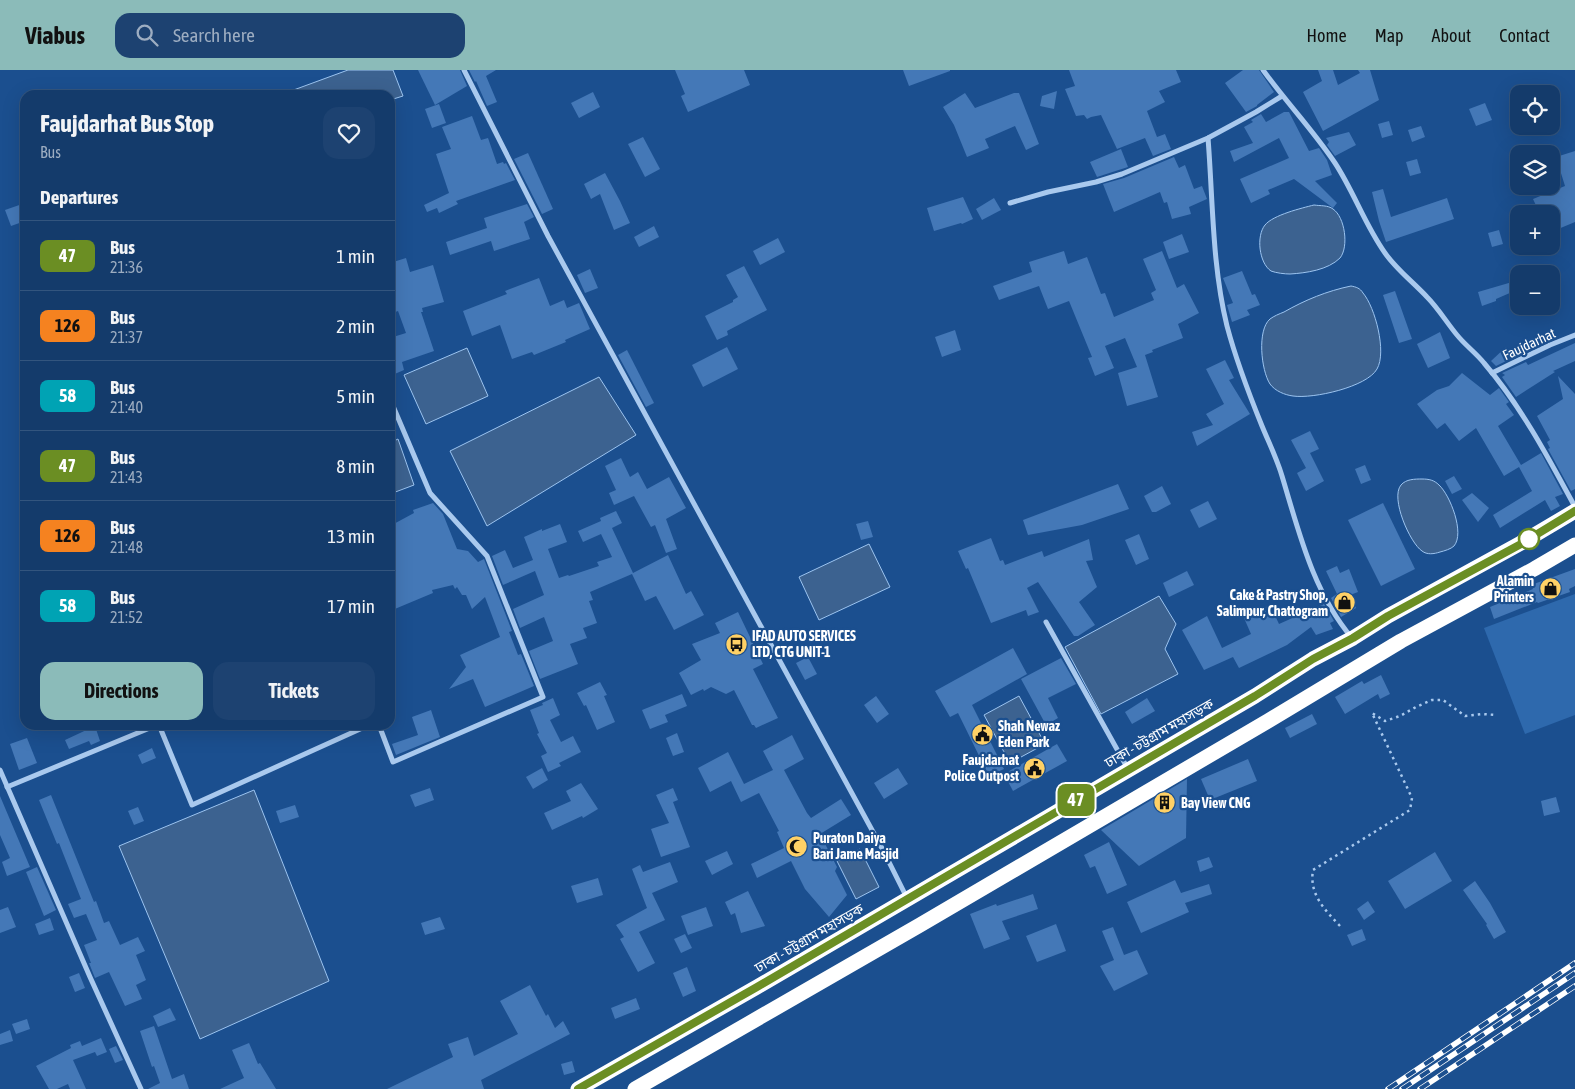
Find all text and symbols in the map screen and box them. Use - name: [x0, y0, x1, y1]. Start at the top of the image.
- search box: [115, 13, 465, 58]
- icon: search: [133, 21, 161, 49]
- text: Viabus: [25, 22, 85, 49]
- text: Search here: [173, 24, 255, 46]
- text: Home: [1307, 25, 1347, 46]
- text: Map: [1375, 25, 1404, 46]
- text: About: [1432, 25, 1471, 46]
- text: Contact: [1499, 25, 1550, 46]
- map controls: [1510, 85, 1560, 315]
- button: locate: [1510, 85, 1560, 135]
- button: heart: [323, 107, 375, 159]
- text: Faujdarhat Bus Stop: [40, 110, 214, 137]
- text: Bus: [40, 143, 61, 161]
- button: layers: [1510, 145, 1560, 195]
- text: Departures: [40, 186, 118, 208]
- button: +: [1510, 205, 1560, 255]
- text: Bus: [110, 236, 135, 258]
- text: 47: [59, 245, 76, 266]
- text: 1 min: [336, 245, 375, 267]
- text: 21:36: [110, 258, 143, 276]
- button: −: [1510, 265, 1560, 315]
- text: Bus: [110, 306, 135, 328]
- text: 126: [55, 315, 80, 336]
- text: 2 min: [336, 315, 375, 337]
- street label: Faujdarhat: [1500, 325, 1558, 363]
- text: 21:37: [110, 328, 143, 346]
- text: Bus: [110, 376, 135, 398]
- text: 58: [59, 385, 76, 406]
- text: 5 min: [336, 385, 375, 407]
- text: 21:40: [110, 398, 143, 416]
- text: Bus: [110, 446, 135, 468]
- text: 47: [59, 455, 76, 476]
- text: 8 min: [336, 455, 375, 477]
- text: 21:43: [110, 468, 143, 486]
- text: Bus: [110, 516, 135, 538]
- text: 126: [55, 525, 80, 546]
- text: 13 min: [327, 525, 375, 547]
- unlabelled marker: [1518, 528, 1540, 550]
- text: 21:48: [110, 538, 143, 556]
- place label: Alamin Printers: [1494, 573, 1534, 605]
- shop icon: Alamin Printers: [1538, 577, 1562, 601]
- text: Bus: [110, 586, 135, 608]
- place label: Cake & Pastry Shop, Salimpur, Chattogram: [1217, 587, 1329, 619]
- shop icon: Cake & Pastry Shop, Salimpur, Chattogram: [1332, 591, 1356, 615]
- text: 58: [59, 595, 76, 616]
- text: 17 min: [327, 595, 375, 617]
- text: 21:52: [110, 608, 143, 626]
- place label: IFAD AUTO SERVICES LTD, CTG UNIT-1: [752, 628, 856, 660]
- bus stop icon: IFAD AUTO SERVICES LTD, CTG UNIT-1: [724, 632, 748, 656]
- button: Directions: [40, 662, 203, 720]
- button: Tickets: [213, 662, 375, 720]
- street label: ঢাকা - চট্টগ্রাম মহাসড়ক: [1101, 695, 1217, 771]
- place label: Shah Newaz Eden Park: [998, 718, 1060, 750]
- public building icon: Shah Newaz Eden Park: [970, 722, 994, 746]
- place label: Faujdarhat Police Outpost: [944, 752, 1019, 784]
- public building icon: Faujdarhat Police Outpost: [1023, 756, 1047, 780]
- line badge: 47: [1054, 784, 1098, 816]
- text: 47: [1068, 789, 1084, 810]
- building icon: Bay View CNG: [1153, 791, 1177, 815]
- place label: Bay View CNG: [1181, 795, 1251, 811]
- place label: Puraton Daiya Bari Jame Masjid: [813, 830, 899, 862]
- mosque icon: Puraton Daiya Bari Jame Masjid: [785, 834, 809, 858]
- street label: ঢাকা - চট্টগ্রাম মহাসড়ক: [751, 900, 867, 976]

